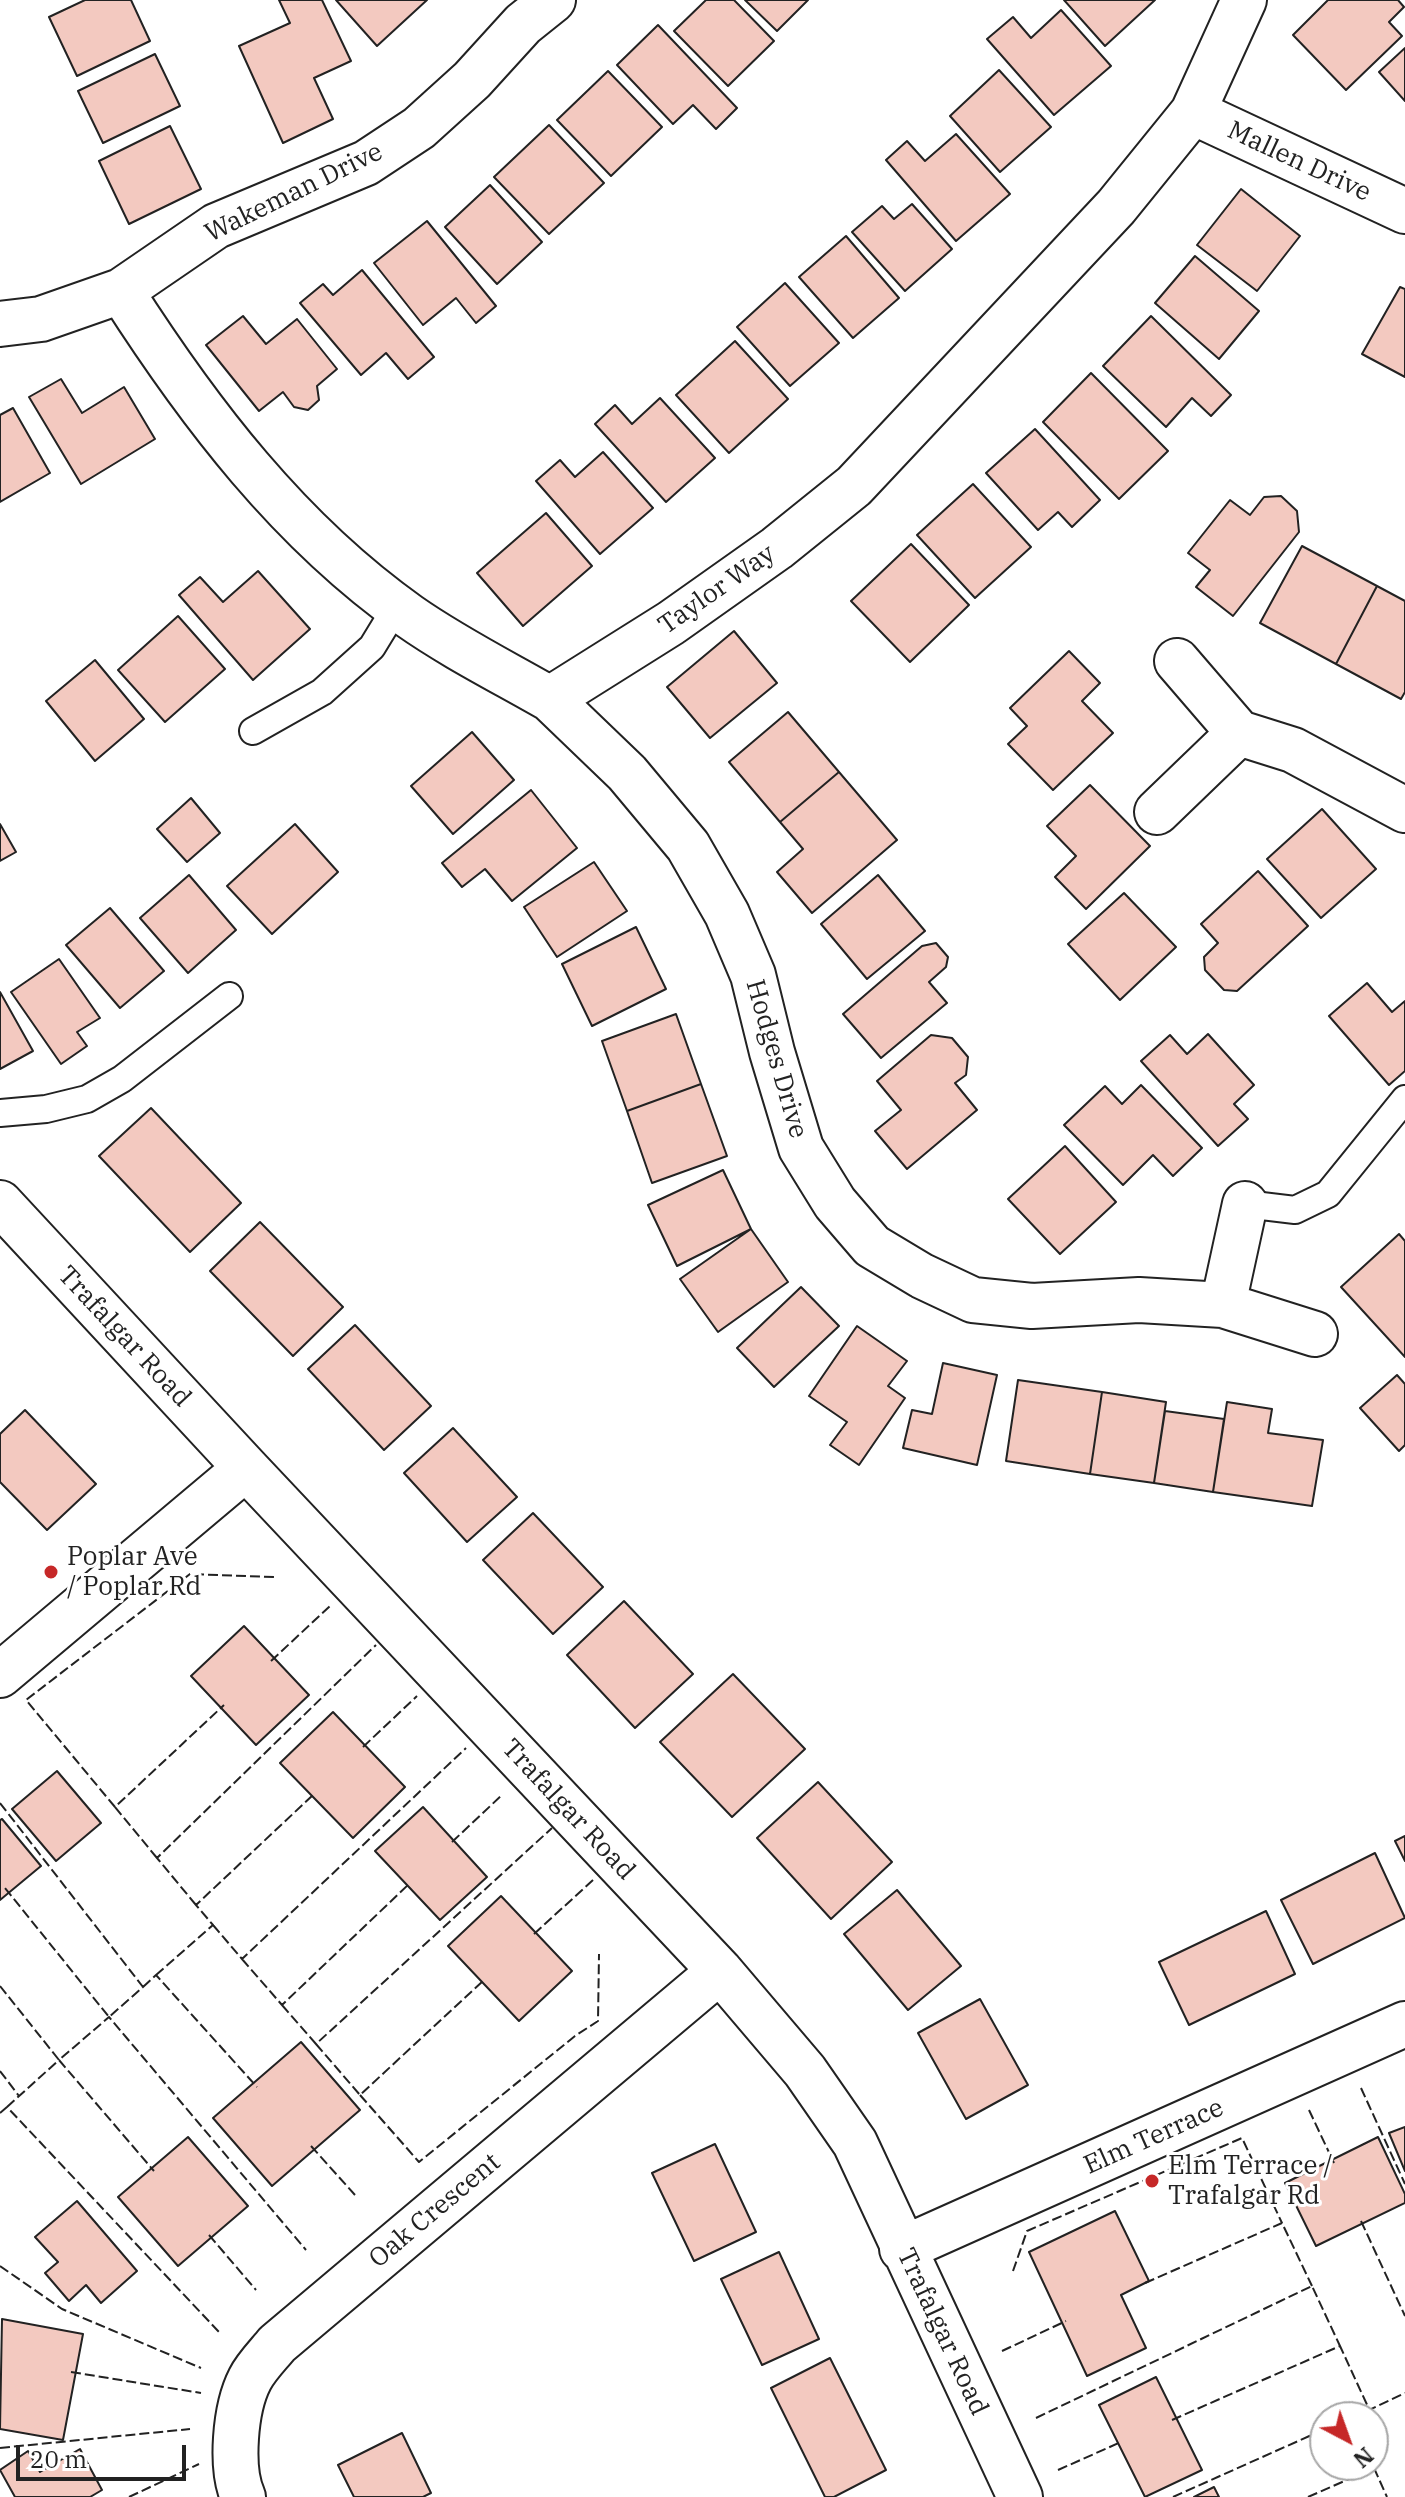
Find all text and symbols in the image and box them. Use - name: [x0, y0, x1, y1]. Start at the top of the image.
- street label: Mallen Drive: [1222, 115, 1376, 209]
- street label: Wakeman Drive: [200, 137, 388, 249]
- street label: Taylor Way: [653, 538, 781, 642]
- street label: Hodges Drive: [738, 976, 814, 1142]
- street label: Trafalgar Road: [51, 1260, 197, 1414]
- place label: Poplar Ave / Poplar Rd: [67, 1541, 201, 1602]
- marker: Poplar Ave / Poplar Rd: [42, 1563, 60, 1581]
- street label: Trafalgar Road: [495, 1733, 641, 1887]
- street label: Elm Terrace: [1079, 2092, 1229, 2182]
- street label: Oak Crescent: [363, 2147, 507, 2275]
- place label: Elm Terrace / Trafalgar Rd: [1168, 2150, 1333, 2212]
- marker: Elm Terrace / Trafalgar Rd: [1143, 2172, 1161, 2190]
- street label: Trafalgar Road: [890, 2243, 994, 2421]
- north arrow: [1309, 2401, 1389, 2481]
- scale bar: [20, 2429, 190, 2479]
- text: N: [1348, 2441, 1380, 2475]
- text: 20 m: [30, 2443, 87, 2475]

